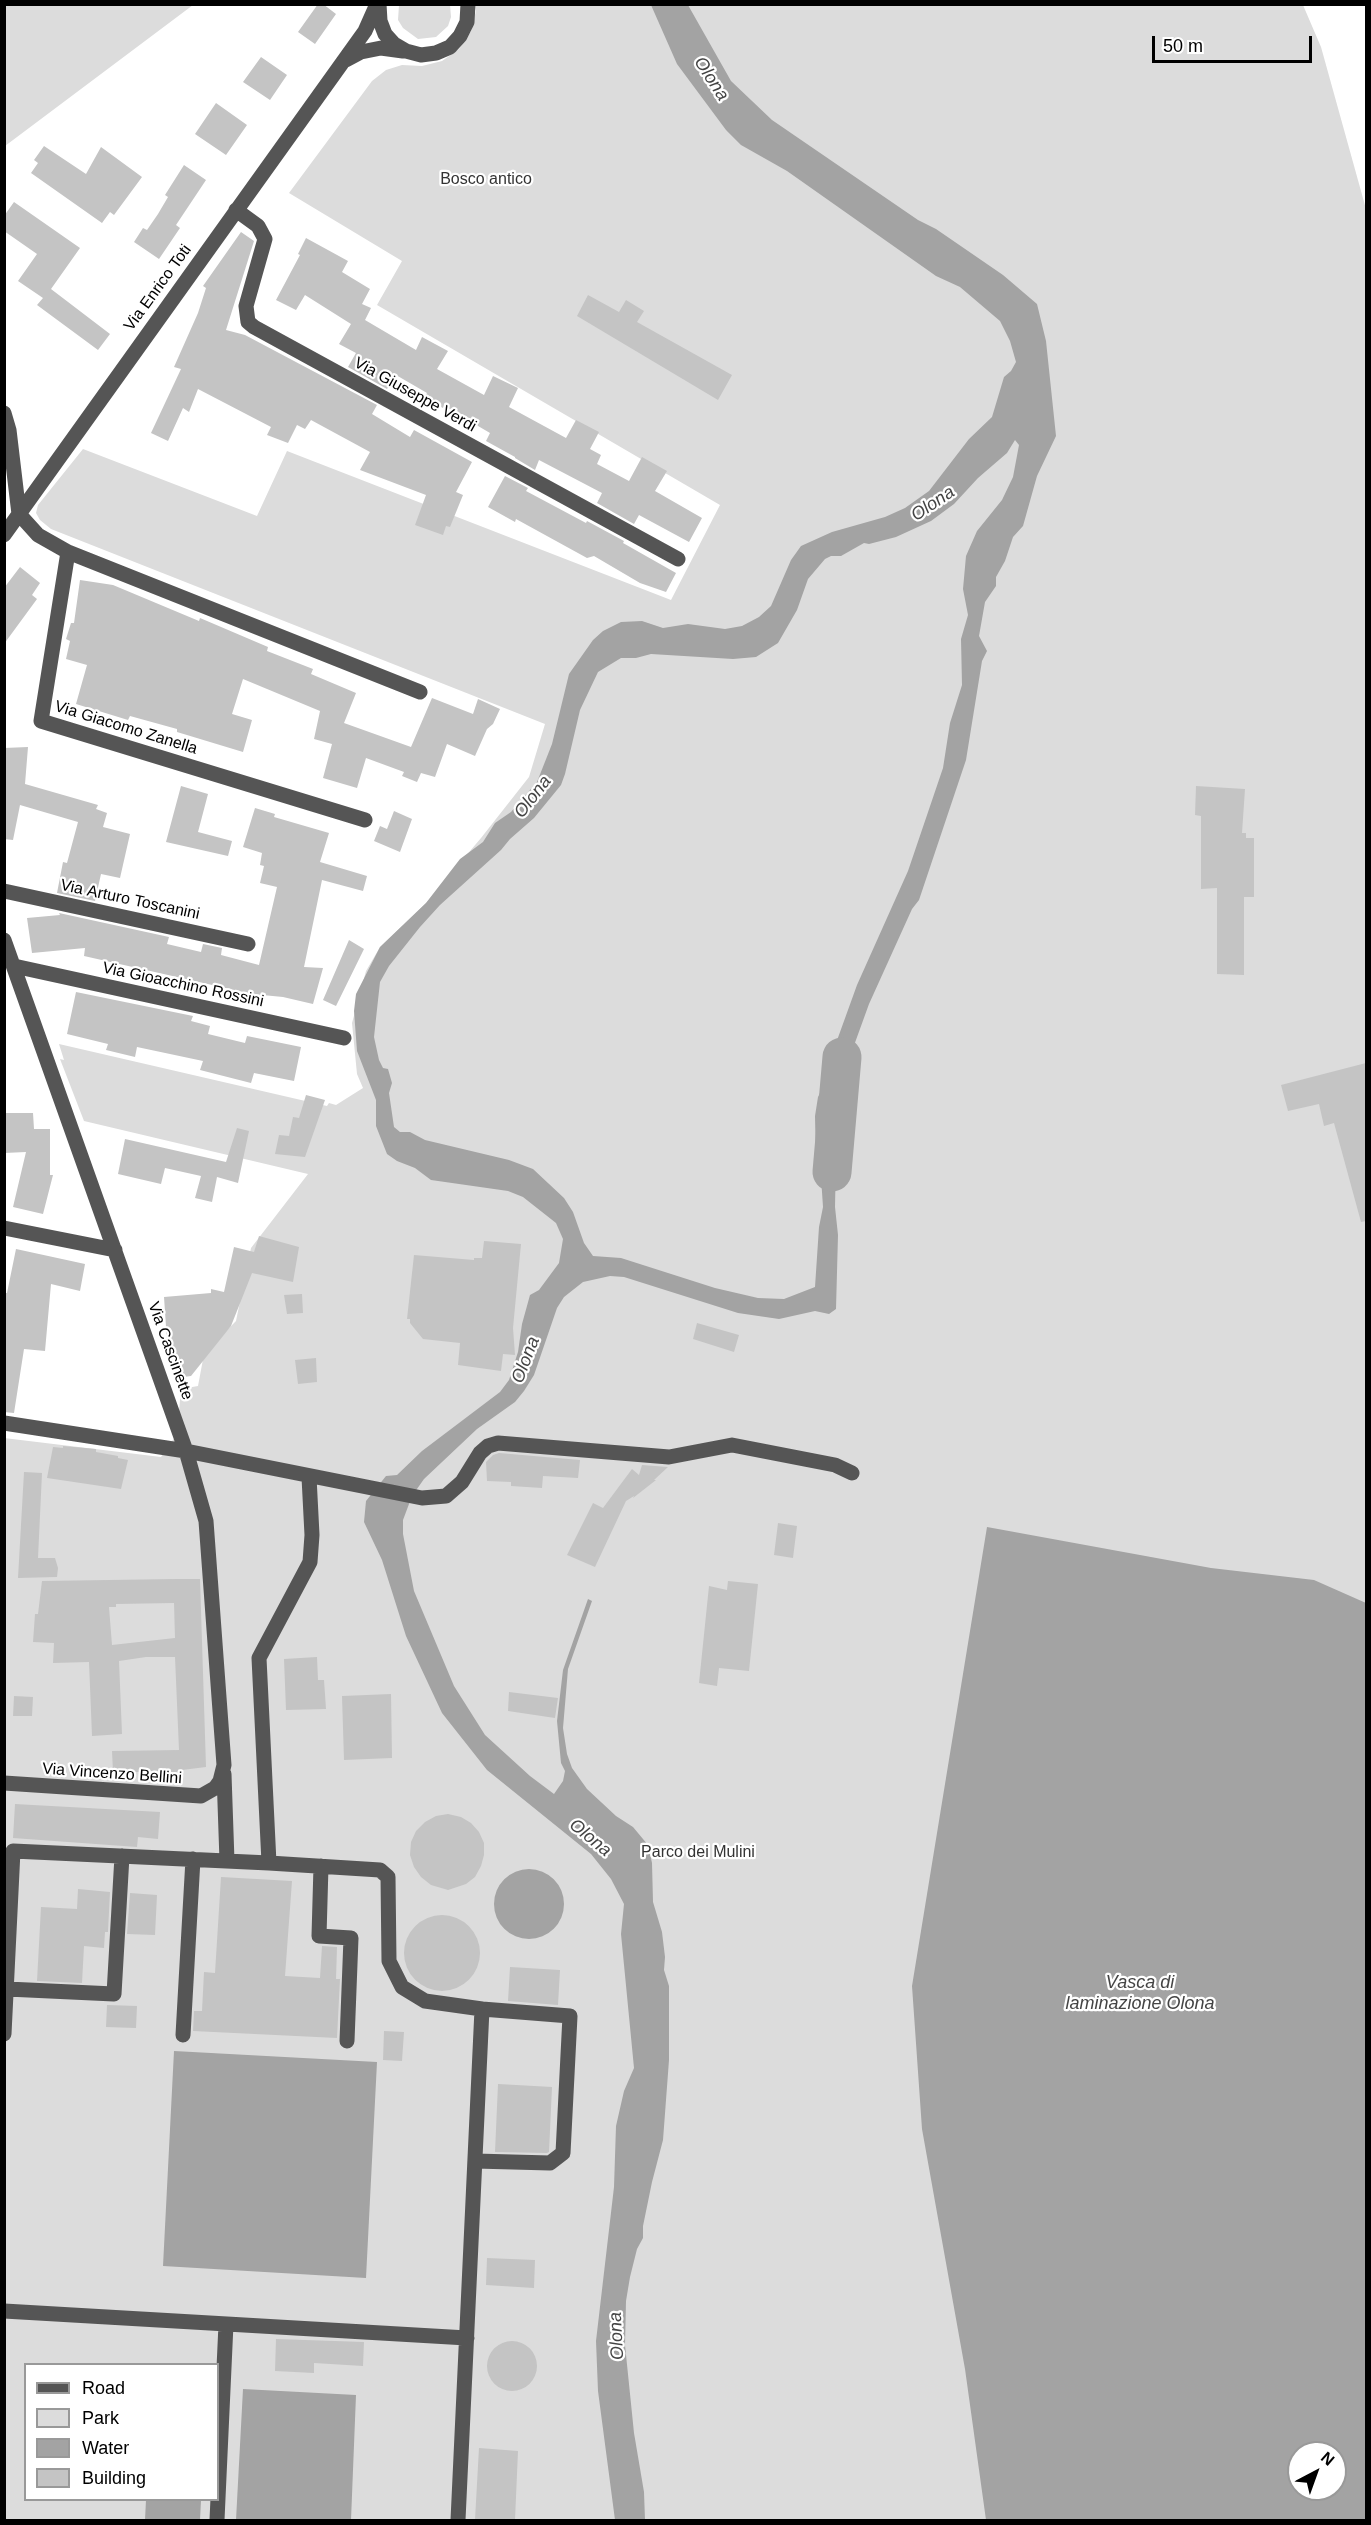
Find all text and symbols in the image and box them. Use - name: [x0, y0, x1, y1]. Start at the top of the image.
- scale bar: [1155, 24, 1316, 62]
- text: 50 m: [1163, 36, 1203, 56]
- water label: Olona: [689, 53, 733, 105]
- park label: Bosco antico: [440, 170, 532, 190]
- street label: Via Enrico Toti: [120, 241, 196, 335]
- street label: Via Giuseppe Verdi: [351, 353, 479, 437]
- water label: Olona: [907, 482, 959, 526]
- street label: Via Giacomo Zanella: [52, 697, 200, 759]
- water label: Olona: [510, 771, 556, 823]
- street label: Via Arturo Toscanini: [59, 876, 201, 924]
- street label: Via Gioacchino Rossini: [101, 959, 265, 1011]
- street label: Via Cascinette: [143, 1299, 197, 1403]
- water label: Olona: [507, 1334, 545, 1386]
- street label: Via Vincenzo Bellini: [42, 1760, 182, 1788]
- water label: Olona: [565, 1814, 615, 1862]
- park label: Parco dei Mulini: [641, 1843, 755, 1863]
- water label: Vasca di laminazione Olona: [1065, 1972, 1215, 2014]
- water label: Olona: [605, 2311, 629, 2361]
- legend: [24, 2363, 219, 2501]
- text: Road: [82, 2378, 125, 2398]
- text: Park: [82, 2408, 119, 2428]
- text: Water: [82, 2438, 129, 2458]
- north arrow: [1287, 2441, 1347, 2501]
- text: N: [1318, 2448, 1338, 2469]
- text: Building: [82, 2468, 146, 2488]

